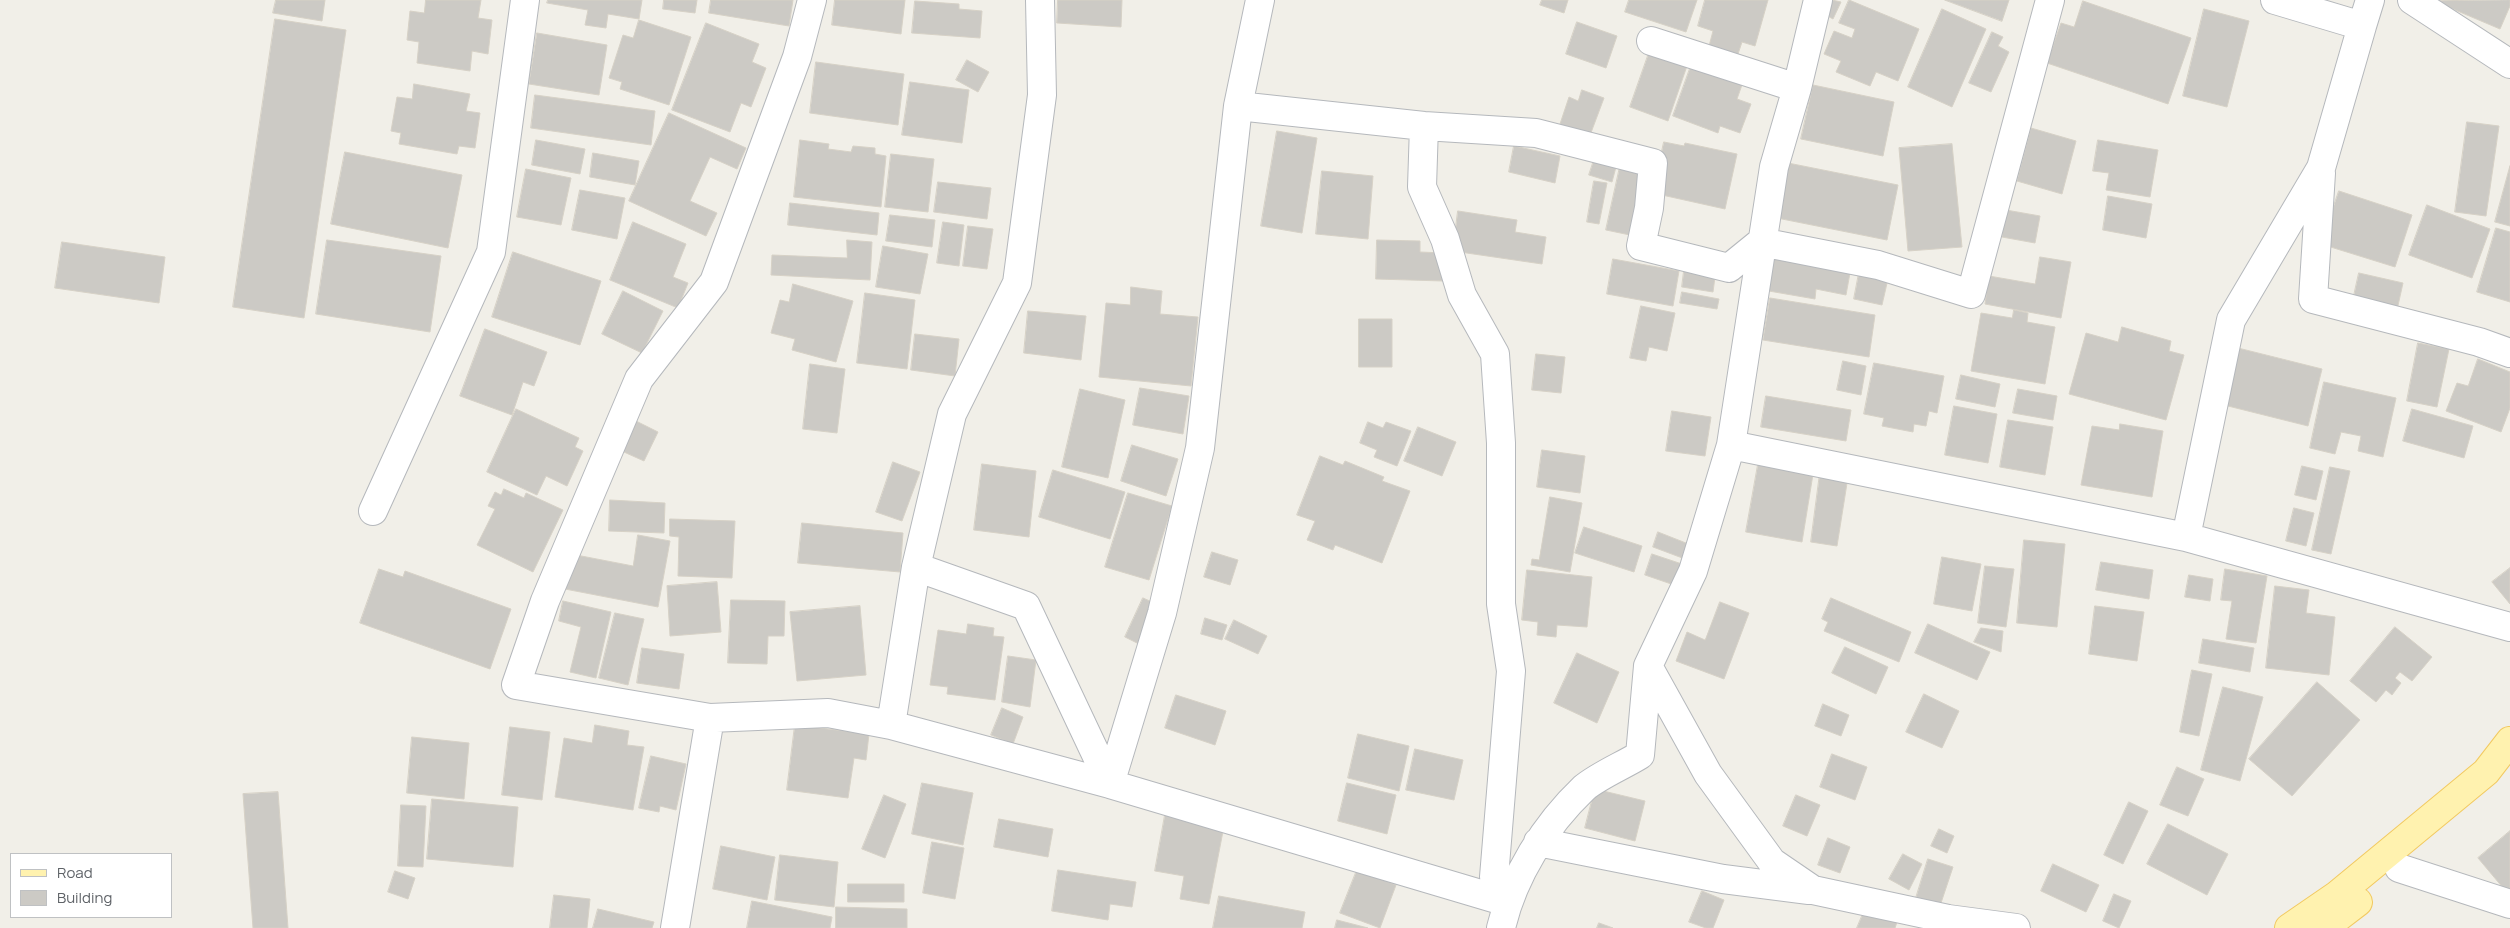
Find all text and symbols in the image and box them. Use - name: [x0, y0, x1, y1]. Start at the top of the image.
- legend: [10, 853, 172, 918]
- text: Road: [57, 862, 93, 883]
- text: Building: [57, 887, 112, 908]

